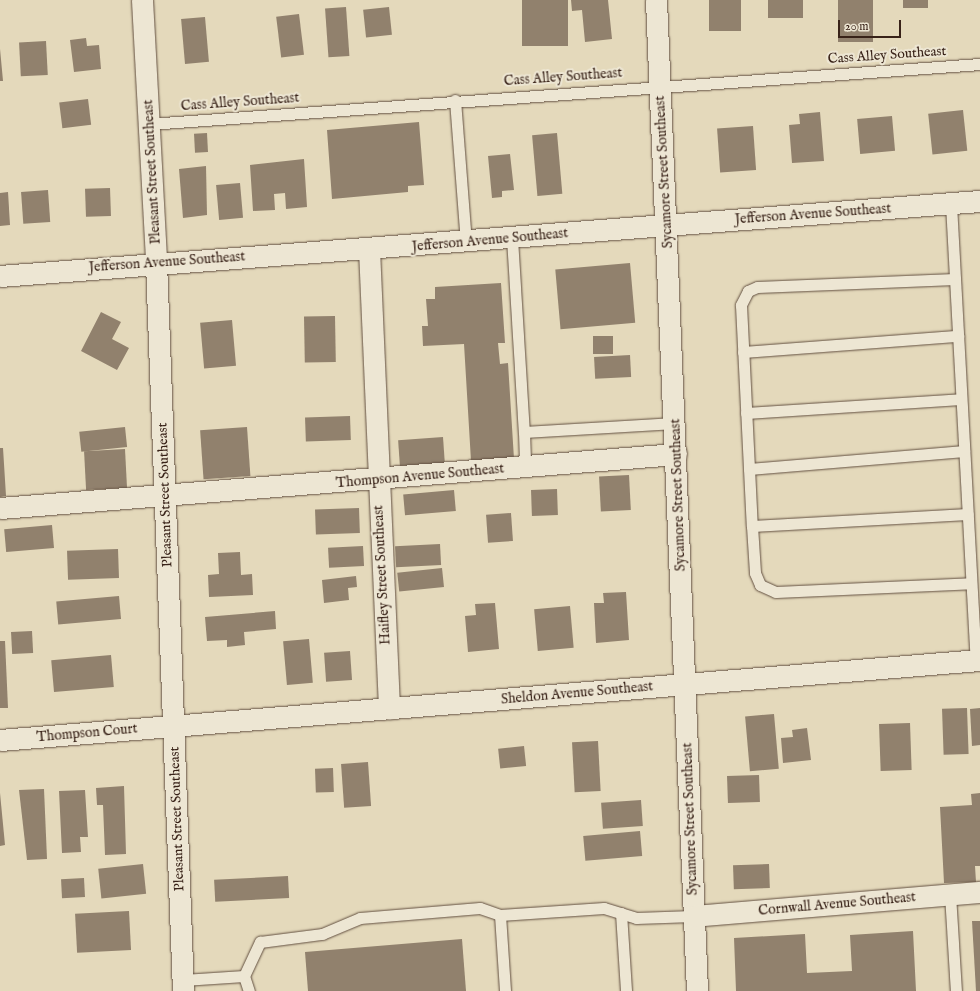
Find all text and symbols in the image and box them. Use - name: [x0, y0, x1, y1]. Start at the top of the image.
- scale bar: [840, 12, 903, 38]
- text: 20 m: [845, 19, 868, 34]
- street label: Cass Alley Southeast: [827, 42, 947, 68]
- street label: Cass Alley Southeast: [503, 64, 623, 90]
- street label: Cass Alley Southeast: [180, 89, 300, 115]
- street label: Sycamore Street Southeast: [652, 95, 676, 249]
- street label: Pleasant Street Southeast: [140, 99, 164, 245]
- street label: Jefferson Avenue Southeast: [734, 200, 892, 228]
- street label: Jefferson Avenue Southeast: [411, 225, 569, 255]
- street label: Jefferson Avenue Southeast: [88, 248, 246, 276]
- street label: Sycamore Street Southeast: [667, 418, 689, 572]
- street label: Pleasant Street Southeast: [154, 422, 176, 568]
- street label: Thompson Avenue Southeast: [335, 460, 505, 492]
- street label: Haifley Street Southeast: [370, 505, 394, 645]
- street label: Sheldon Avenue Southeast: [500, 678, 654, 708]
- street label: Thompson Court: [36, 720, 138, 746]
- street label: Sycamore Street Southeast: [679, 742, 701, 896]
- street label: Pleasant Street Southeast: [166, 746, 188, 892]
- street label: Cornwall Avenue Southeast: [758, 889, 916, 919]

